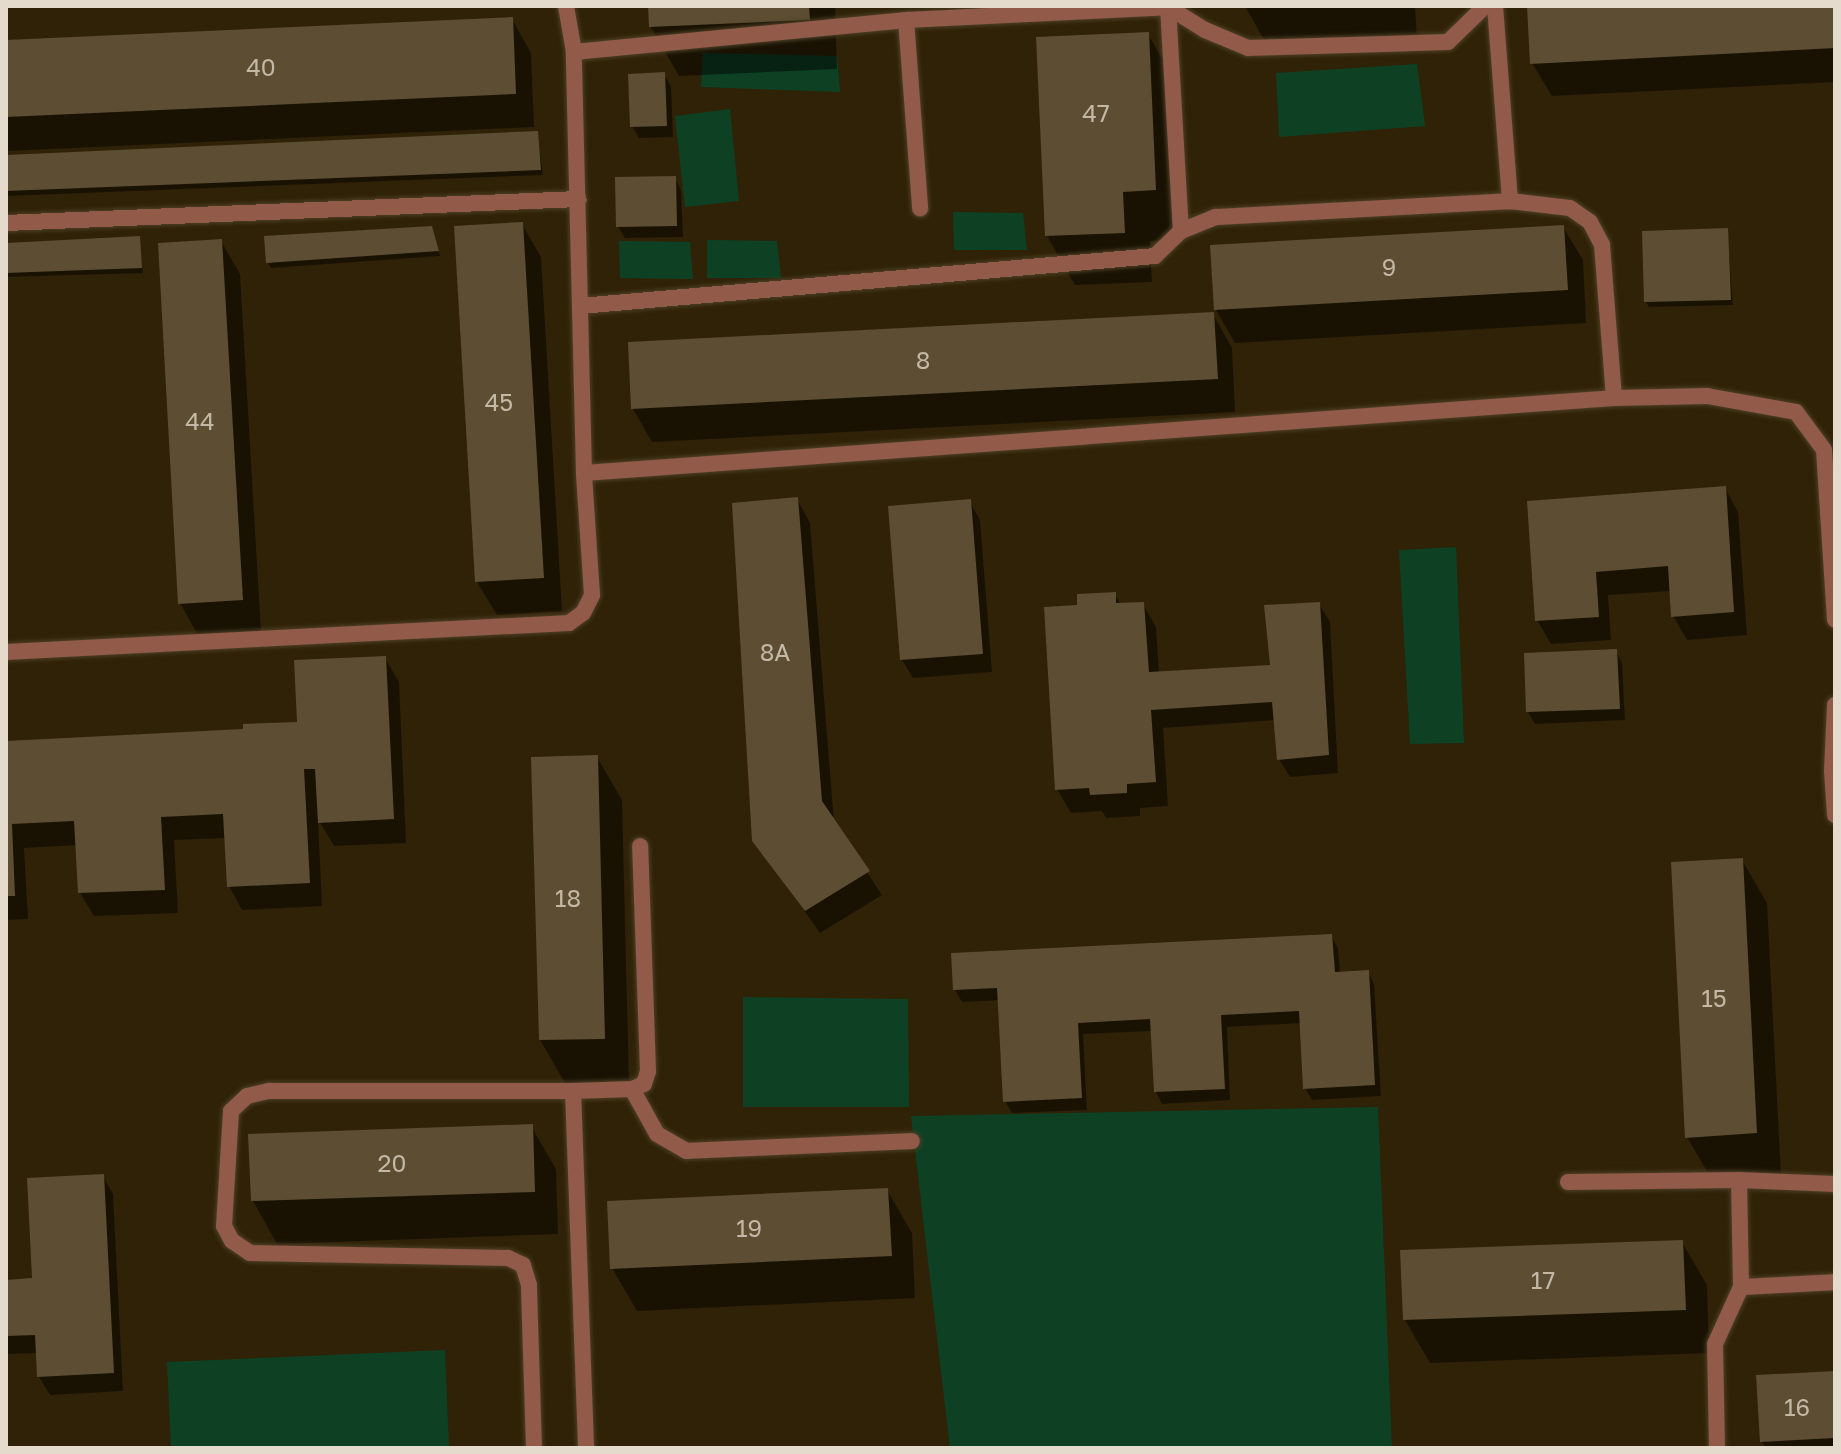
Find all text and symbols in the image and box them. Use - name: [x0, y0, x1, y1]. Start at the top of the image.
- house number: 40: [246, 53, 276, 81]
- house number: 47: [1082, 99, 1110, 127]
- house number: 9: [1382, 253, 1396, 281]
- house number: 8: [916, 346, 930, 374]
- house number: 45: [485, 388, 513, 416]
- house number: 44: [185, 407, 215, 435]
- house number: 8А: [760, 638, 790, 666]
- house number: 18: [555, 884, 581, 912]
- house number: 15: [1701, 984, 1727, 1012]
- house number: 20: [378, 1149, 406, 1177]
- house number: 19: [736, 1214, 762, 1242]
- house number: 17: [1531, 1266, 1555, 1294]
- house number: 16: [1784, 1393, 1810, 1421]

